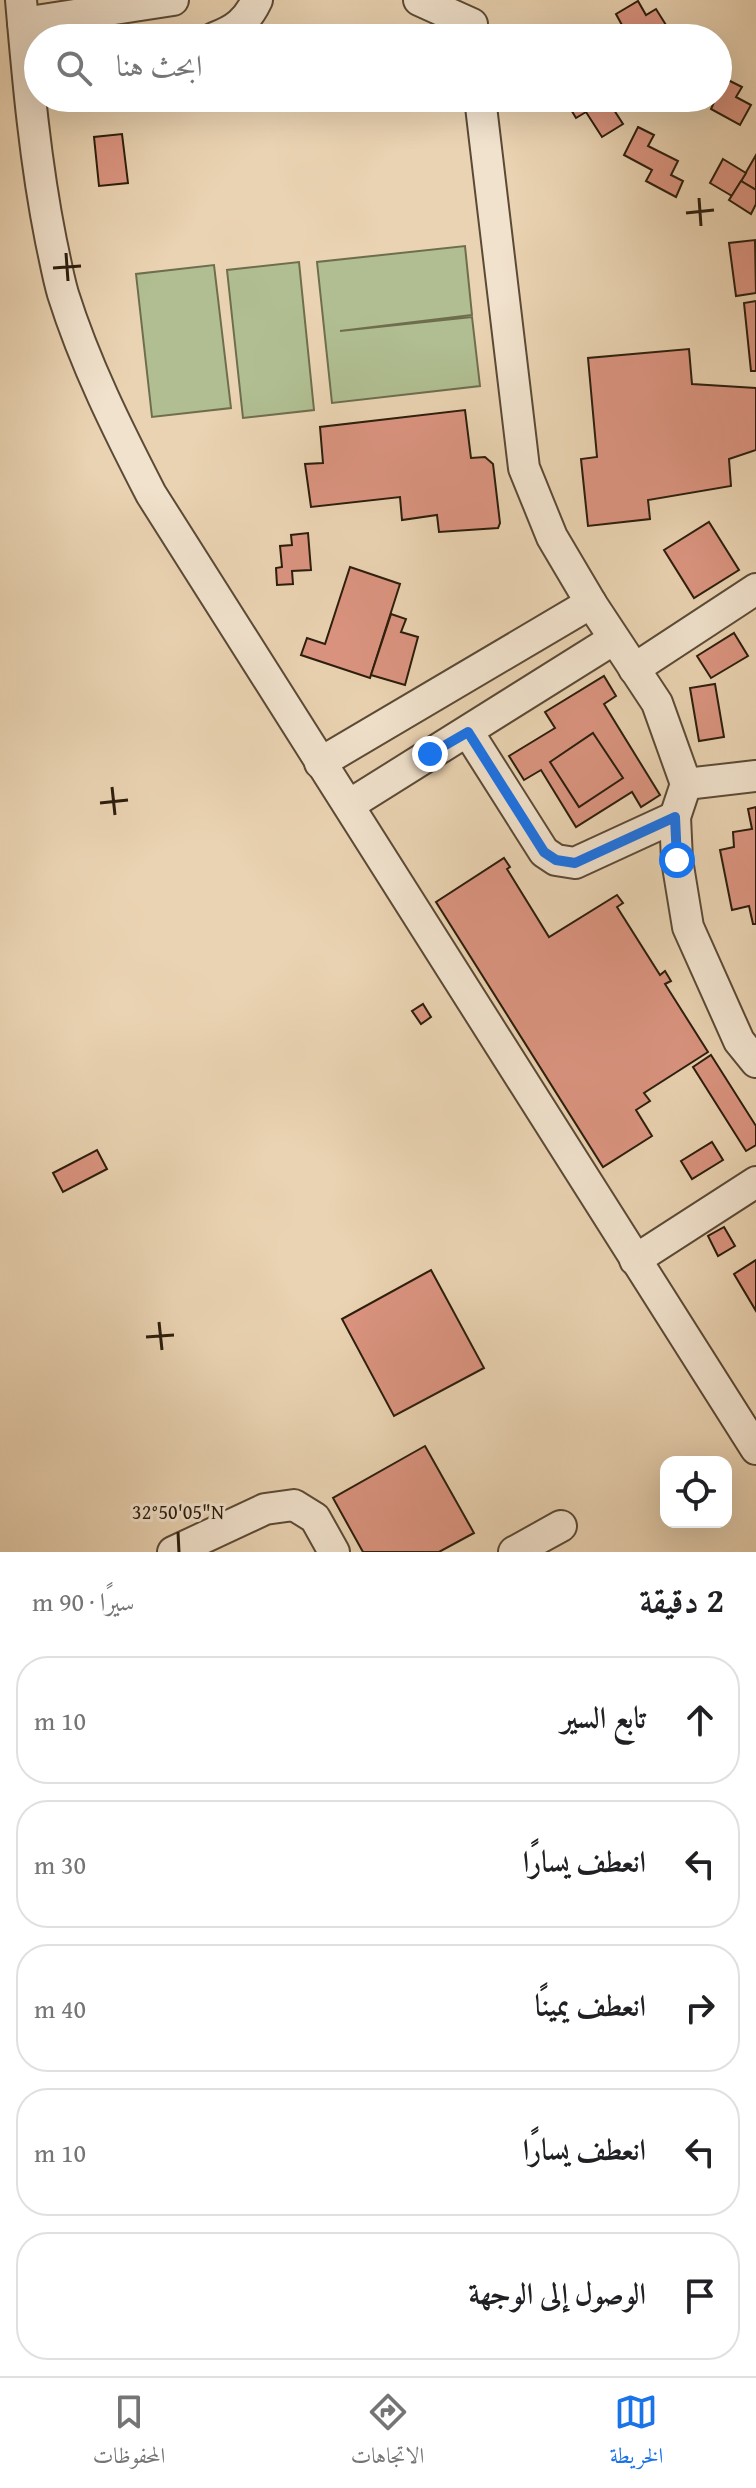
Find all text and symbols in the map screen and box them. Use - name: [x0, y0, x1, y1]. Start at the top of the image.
- search box: [24, 24, 732, 112]
- text: ابحث هنا: [116, 43, 203, 87]
- icon: search: [52, 46, 96, 90]
- route end: [412, 736, 448, 772]
- route start: [659, 842, 695, 878]
- map controls: [660, 1456, 732, 1528]
- button: locate: [660, 1456, 732, 1528]
- text: 32°50'05"N: [132, 1497, 224, 1526]
- text: 2 دقيقة: [640, 1575, 724, 1624]
- text: سيرًا · 90 m: [32, 1582, 134, 1621]
- text: تابع السير: [561, 1695, 646, 1739]
- icon: ahead: [678, 1698, 722, 1742]
- text: 10 m: [34, 1701, 86, 1740]
- text: انعطف يسارًا: [523, 1839, 646, 1883]
- icon: left: [678, 1842, 722, 1886]
- text: 30 m: [34, 1845, 86, 1884]
- text: انعطف يمينًا: [535, 1983, 646, 2027]
- icon: right: [678, 1986, 722, 2030]
- text: 40 m: [34, 1989, 86, 2028]
- text: انعطف يسارًا: [523, 2127, 646, 2171]
- icon: left: [678, 2130, 722, 2174]
- text: 10 m: [34, 2133, 86, 2172]
- text: الوصول إلى الوجهة: [468, 2271, 646, 2315]
- icon: arrive: [678, 2274, 722, 2318]
- tab: المحفوظات: [93, 2390, 165, 2477]
- tab: الاتجاهات: [351, 2390, 424, 2477]
- tab: الخريطة: [610, 2390, 663, 2477]

